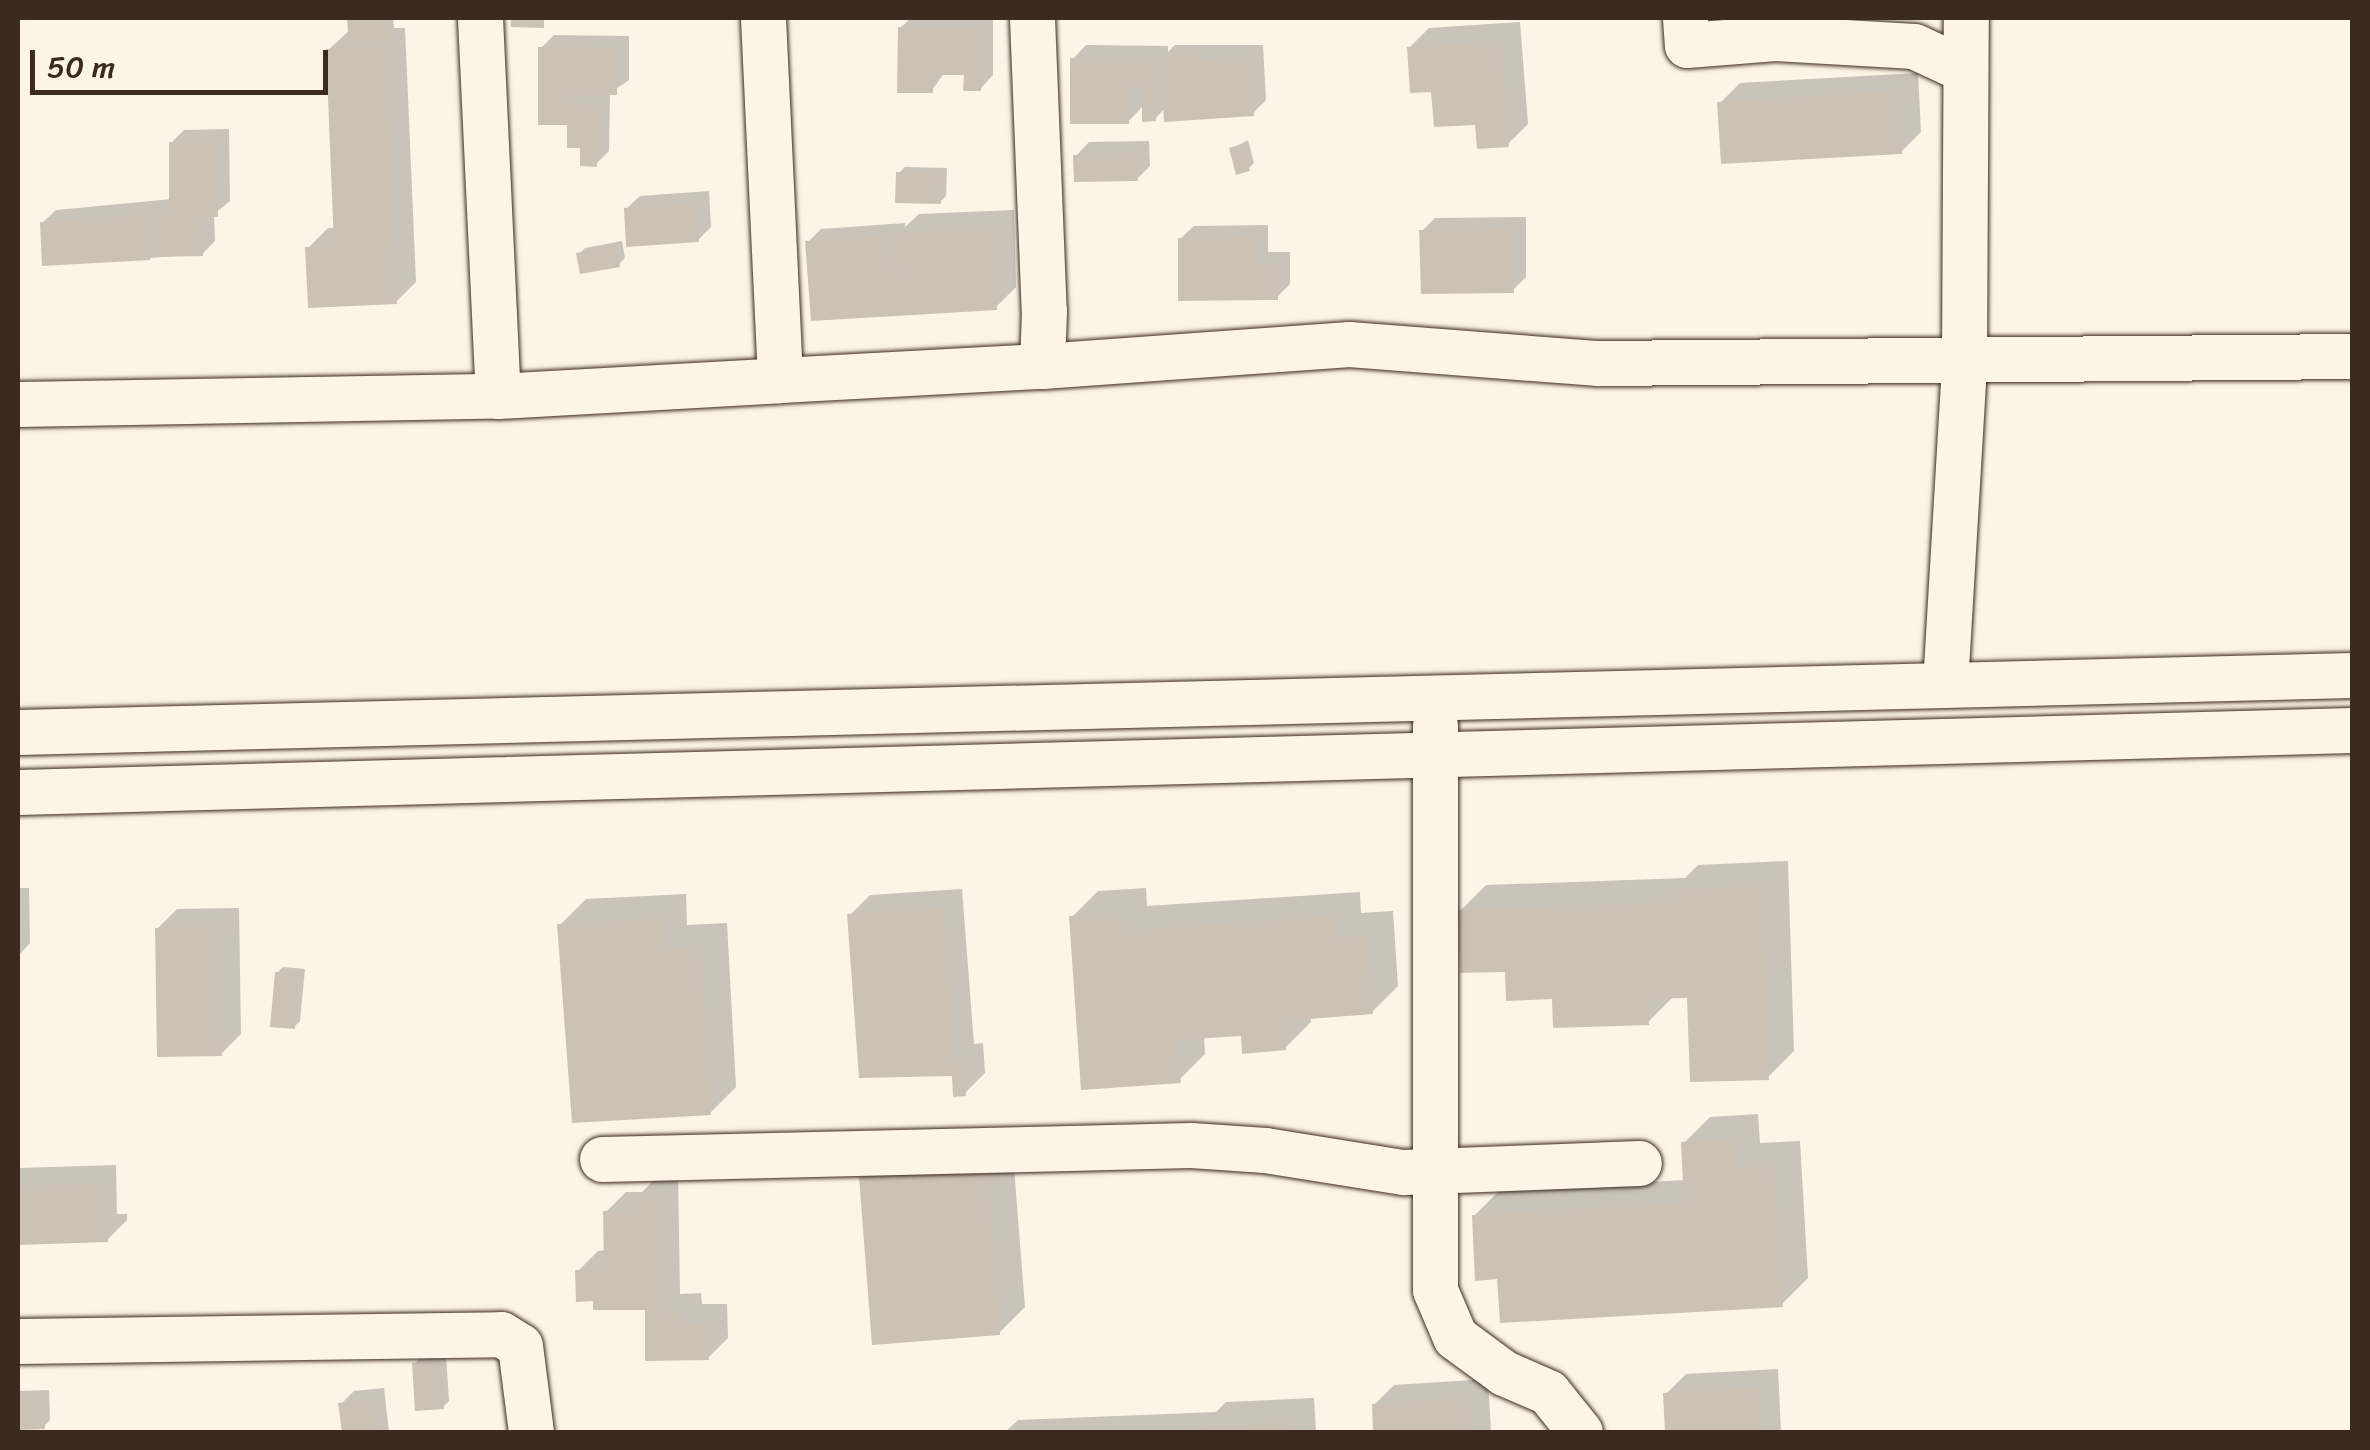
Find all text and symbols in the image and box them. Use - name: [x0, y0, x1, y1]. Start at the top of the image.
- scale bar: [35, 30, 332, 92]
- text: 50 m: [47, 40, 115, 94]

